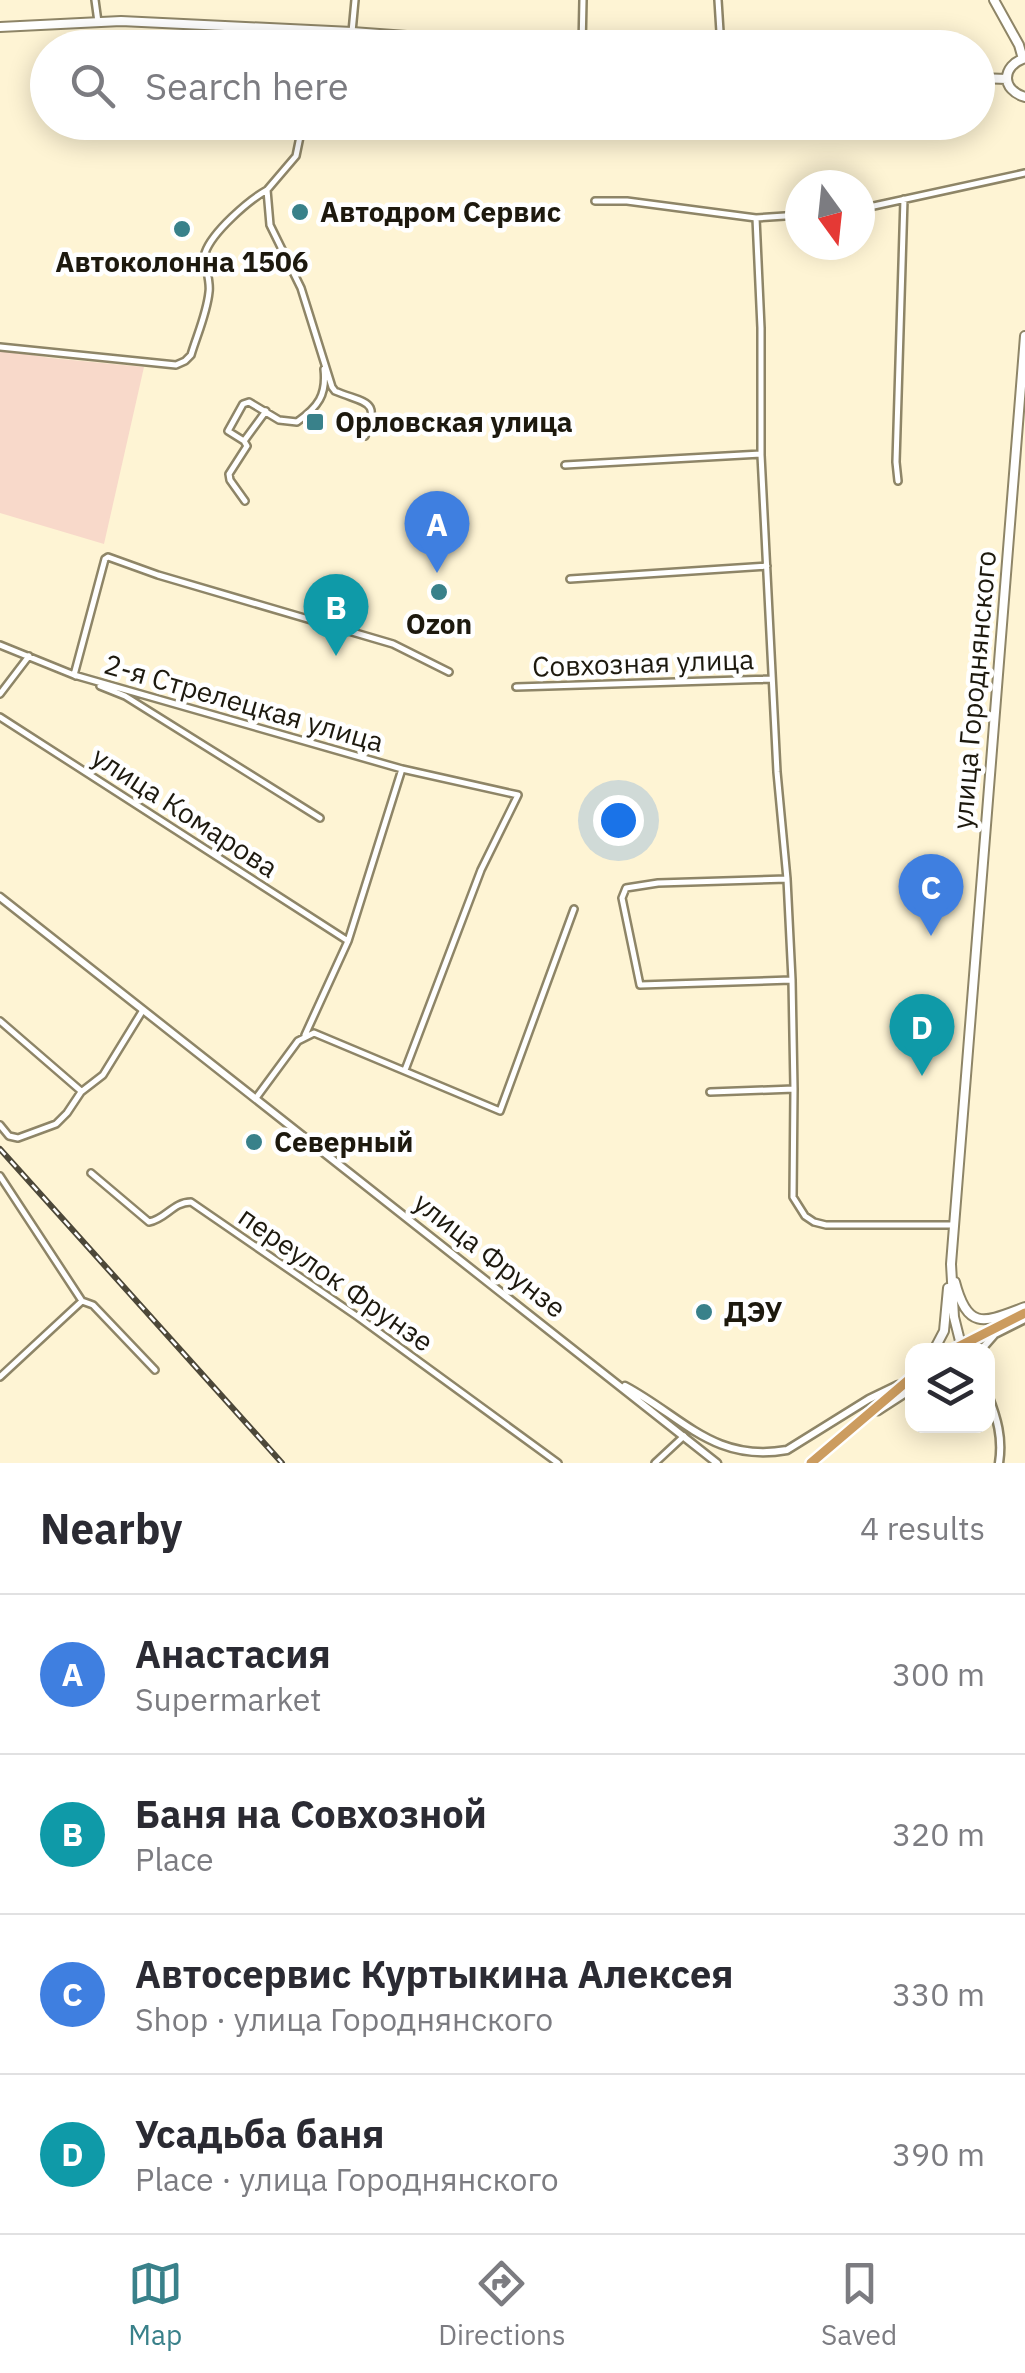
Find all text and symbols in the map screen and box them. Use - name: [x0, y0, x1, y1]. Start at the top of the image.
- search box: [30, 30, 995, 140]
- icon: search: [65, 58, 120, 113]
- text: Search here: [145, 61, 349, 110]
- north arrow: [785, 170, 875, 260]
- place label: Автодром Сервис: [320, 193, 561, 230]
- marker: Автодром Сервис: [289, 201, 311, 223]
- marker: Автоколонна 1506: [171, 218, 193, 240]
- place label: Автоколонна 1506: [55, 243, 309, 280]
- place label: Орловская улица: [335, 403, 573, 440]
- marker: Орловская улица: [304, 411, 326, 433]
- pin: A: [404, 490, 470, 573]
- street label: улица Городнянского: [943, 549, 1004, 831]
- pin: B: [304, 574, 368, 656]
- marker: Ozon: [428, 581, 450, 603]
- place label: Ozon: [406, 605, 472, 642]
- street label: Совхозная улица: [531, 640, 755, 685]
- street label: 2-я Стрелецкая улица: [100, 645, 388, 760]
- street label: улица Комарова: [85, 738, 285, 886]
- your location: [593, 795, 644, 846]
- pin: C: [898, 854, 964, 936]
- pin: D: [890, 994, 954, 1076]
- place label: Северный: [274, 1123, 414, 1160]
- marker: Северный: [243, 1131, 265, 1153]
- street label: улица Фрунзе: [407, 1183, 574, 1326]
- street label: переулок Фрунзе: [232, 1198, 441, 1360]
- place label: ДЭУ: [724, 1293, 783, 1330]
- marker: ДЭУ: [693, 1301, 715, 1323]
- map controls: [905, 1343, 995, 1433]
- button: layers: [905, 1343, 995, 1433]
- text: Nearby: [40, 1501, 182, 1556]
- text: 4 results: [860, 1507, 985, 1549]
- text: Анастасия: [135, 1629, 331, 1678]
- text: A: [62, 1653, 83, 1695]
- text: 300 m: [892, 1653, 985, 1695]
- text: Supermarket: [135, 1678, 322, 1720]
- text: Баня на Совхозной: [135, 1789, 487, 1838]
- text: B: [62, 1813, 83, 1855]
- text: 320 m: [892, 1813, 985, 1855]
- text: Place: [135, 1838, 214, 1880]
- text: Автосервис Куртыкина Алексея: [135, 1949, 733, 1998]
- text: C: [62, 1973, 83, 2015]
- text: 330 m: [892, 1973, 985, 2015]
- text: Shop · улица Городнянского: [135, 1998, 553, 2040]
- text: Усадьба баня: [135, 2109, 385, 2158]
- text: D: [61, 2133, 84, 2175]
- text: 390 m: [892, 2133, 985, 2175]
- text: Place · улица Городнянского: [135, 2158, 559, 2200]
- tab: Map: [128, 2256, 183, 2353]
- tab: Directions: [438, 2256, 566, 2353]
- tab: Saved: [821, 2256, 897, 2353]

